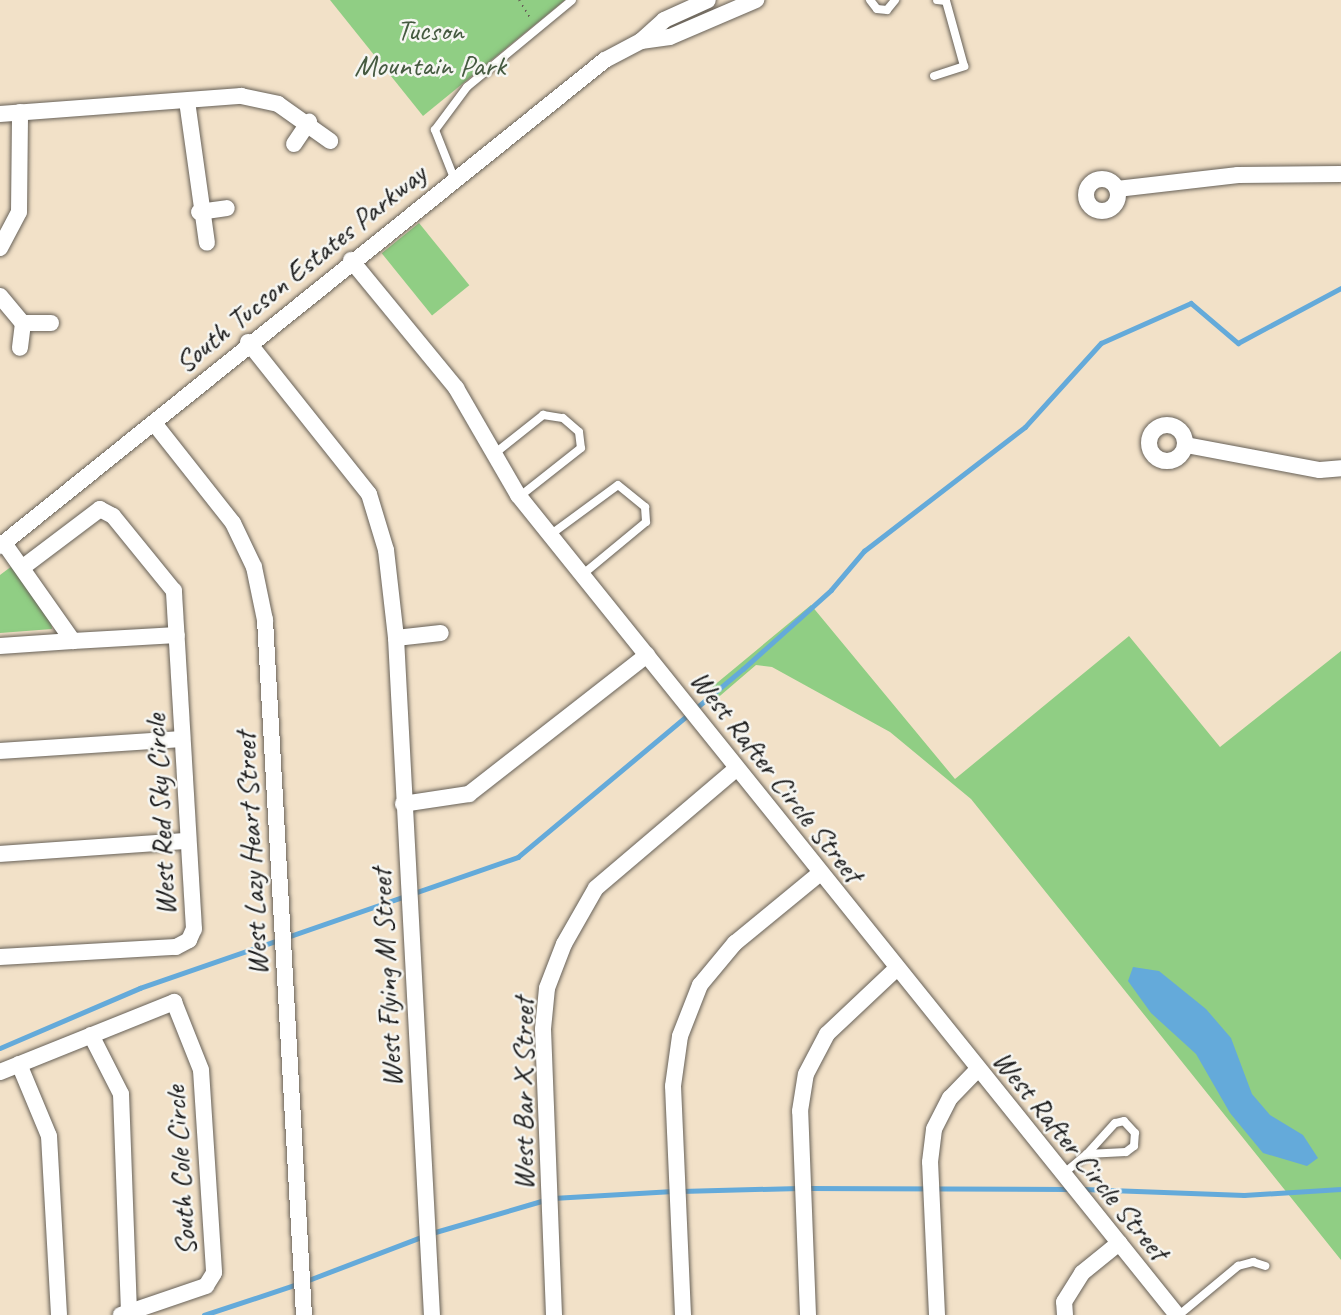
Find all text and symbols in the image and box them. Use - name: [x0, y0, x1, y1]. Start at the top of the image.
- park label: Tucson Mountain Park: [354, 12, 506, 82]
- street label: South Tucson Estates Parkway: [167, 156, 433, 380]
- street label: West Rafter Circle Street: [682, 662, 872, 890]
- street label: West Red Sky Circle: [137, 713, 183, 917]
- street label: West Lazy Heart Street: [227, 731, 275, 977]
- street label: West Flying M Street: [362, 867, 410, 1089]
- street label: West Bar X Street: [505, 997, 541, 1191]
- street label: West Rafter Circle Street: [985, 1042, 1177, 1268]
- street label: South Cole Circle: [156, 1085, 204, 1257]

